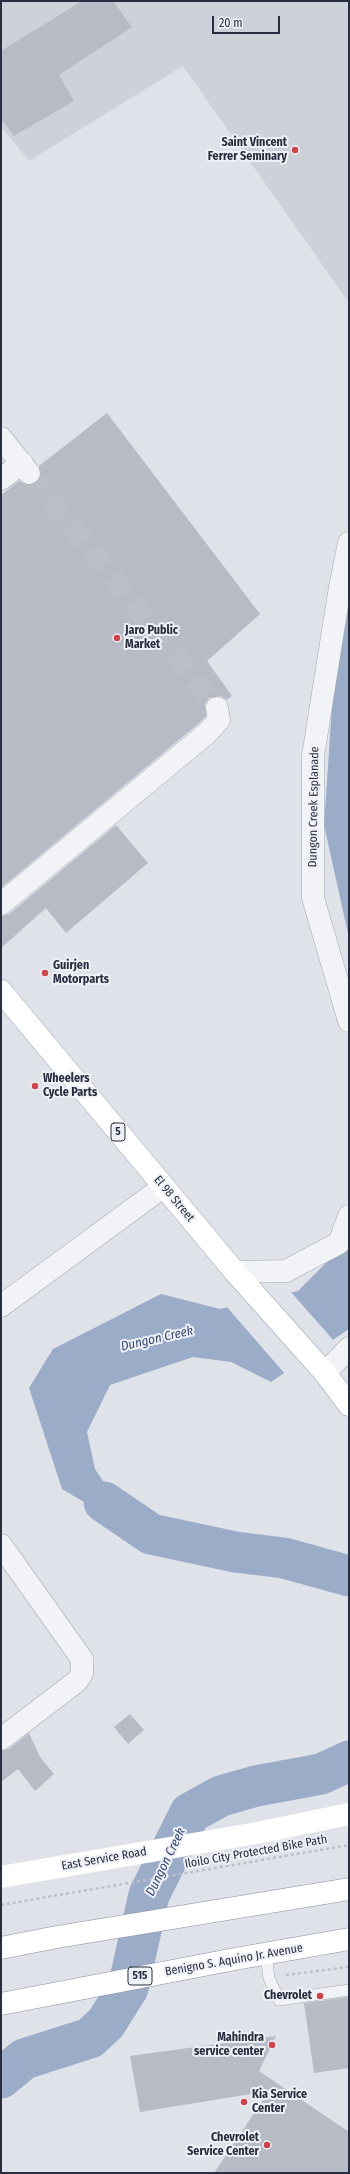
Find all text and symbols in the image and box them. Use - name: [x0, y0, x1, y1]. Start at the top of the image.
- scale bar: [214, 8, 282, 34]
- text: 20 m: [219, 16, 243, 30]
- place label: Saint Vincent Ferrer Seminary: [208, 136, 287, 164]
- marker: Saint Vincent Ferrer Seminary: [290, 145, 300, 155]
- place label: Jaro Public Market: [125, 624, 178, 652]
- marker: Jaro Public Market: [112, 633, 122, 643]
- street label: Dungon Creek Esplanade: [306, 746, 322, 868]
- place label: Guirjen Motorparts: [53, 959, 109, 987]
- marker: Guirjen Motorparts: [40, 968, 50, 978]
- place label: Wheelers Cycle Parts: [43, 1072, 97, 1100]
- marker: Wheelers Cycle Parts: [30, 1081, 40, 1091]
- road number: 5: [111, 1123, 125, 1141]
- street label: El 98 Street: [151, 1173, 197, 1225]
- water label: Dungon Creek: [119, 1323, 195, 1355]
- water label: Dungon Creek: [143, 1825, 189, 1899]
- street label: Iloilo City Protected Bike Path: [184, 1832, 328, 1872]
- street label: East Service Road: [60, 1844, 148, 1874]
- street label: Benigno S. Aquino Jr. Avenue: [164, 1941, 304, 1979]
- road number: 515: [128, 1967, 152, 1985]
- place label: Chevrolet: [264, 1989, 312, 2003]
- marker: Chevrolet: [315, 1991, 325, 2001]
- place label: Mahindra service center: [194, 2031, 264, 2059]
- marker: Mahindra service center: [267, 2040, 277, 2050]
- place label: Kia Service Center: [252, 2088, 307, 2116]
- marker: Kia Service Center: [239, 2097, 249, 2107]
- place label: Chevrolet Service Center: [187, 2131, 259, 2159]
- marker: Chevrolet Service Center: [262, 2140, 272, 2150]

